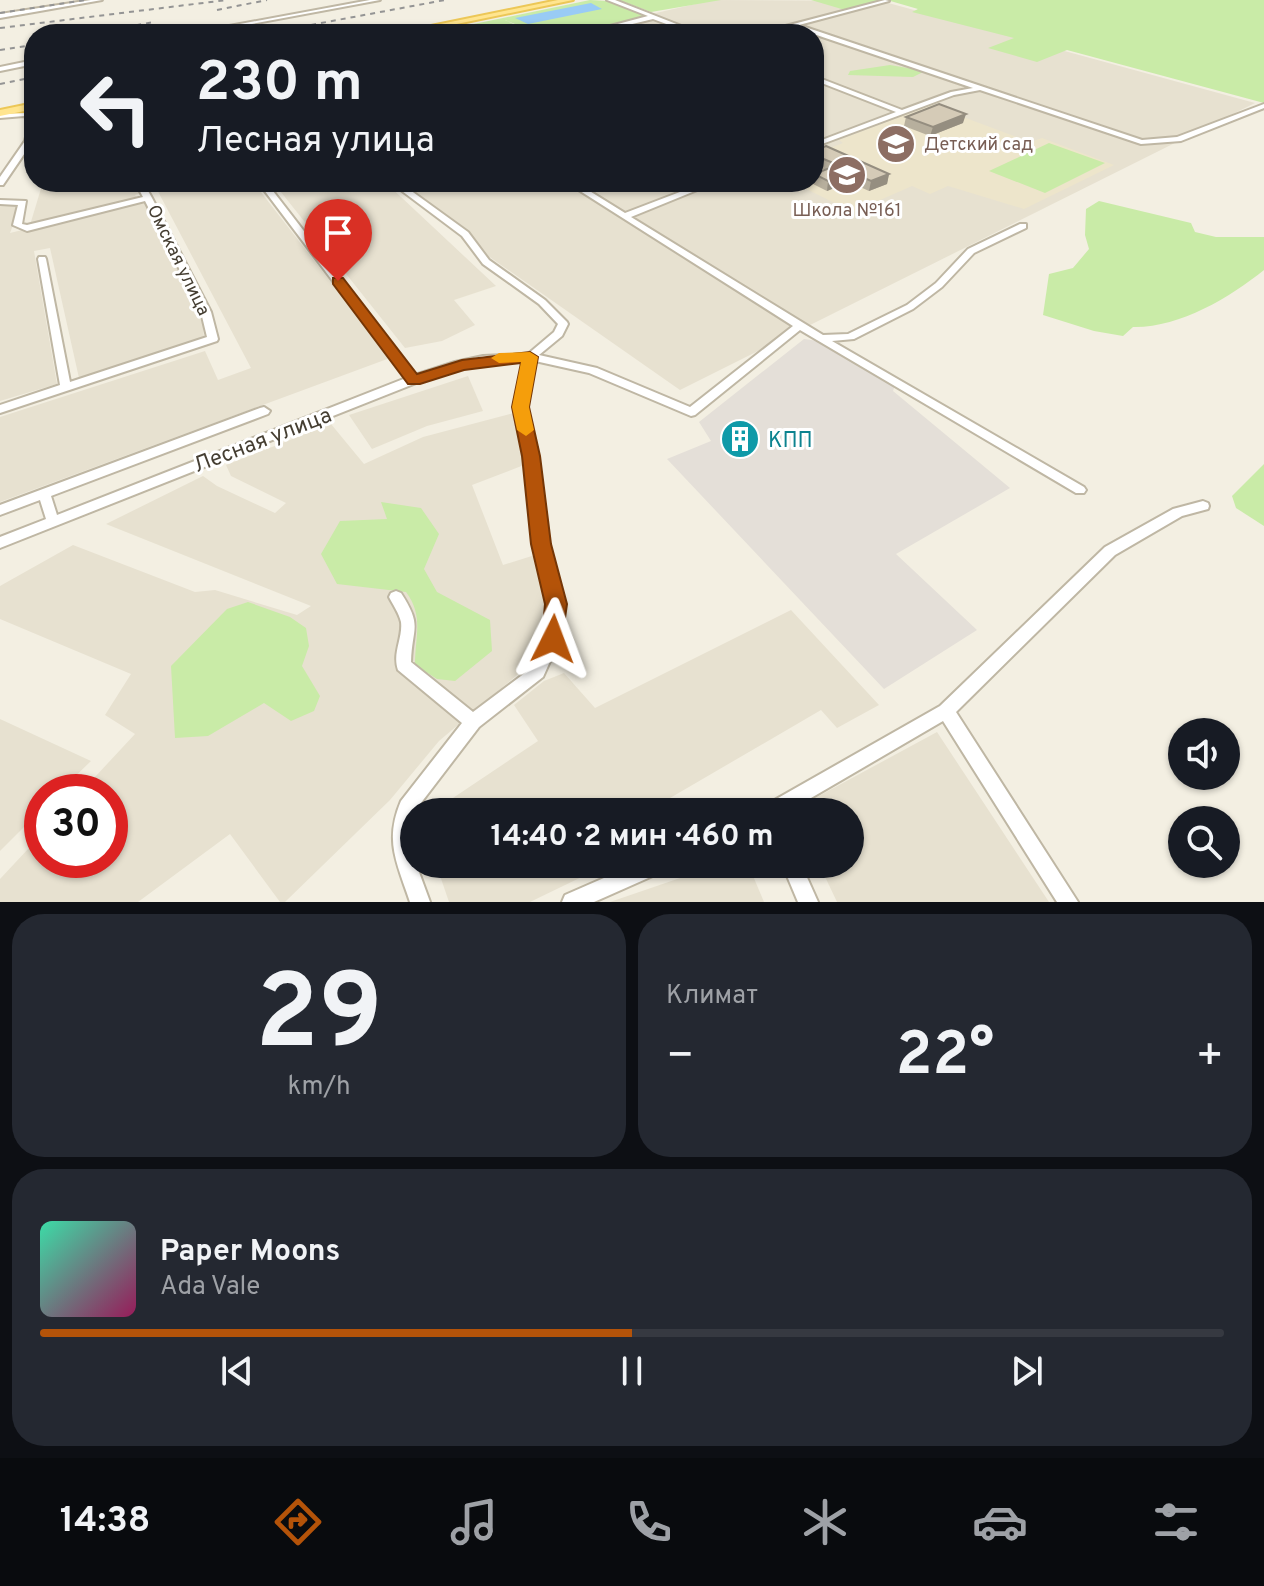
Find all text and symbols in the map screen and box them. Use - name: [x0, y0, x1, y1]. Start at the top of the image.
- text: 230 m: [196, 50, 363, 120]
- icon: left: [64, 56, 168, 160]
- text: Лесная улица: [196, 119, 435, 165]
- school or university icon: Детский сад: [875, 123, 917, 165]
- place label: Детский сад: [924, 134, 1033, 157]
- school or university icon: Школа №161: [826, 154, 868, 196]
- pin: [304, 199, 372, 281]
- place label: Школа №161: [792, 200, 902, 223]
- street label: Омская улица: [141, 201, 214, 320]
- icon: arrive: [316, 211, 360, 255]
- street label: Лесная улица: [190, 403, 336, 480]
- building icon: КПП: [719, 418, 761, 460]
- place label: КПП: [768, 428, 813, 455]
- position arrow: [511, 597, 595, 681]
- map controls: [1168, 718, 1240, 878]
- button: sound: [1168, 718, 1240, 790]
- speed limit sign: 30: [24, 774, 128, 878]
- button: search: [1168, 806, 1240, 878]
- text: 14:40 · 2 мин · 460 m: [490, 819, 774, 856]
- text: 29: [255, 953, 383, 1085]
- text: Климат: [666, 980, 758, 1013]
- text: 22°: [896, 1020, 994, 1096]
- text: −: [666, 1030, 694, 1086]
- text: +: [1196, 1030, 1224, 1086]
- text: km/h: [287, 1071, 351, 1104]
- text: Paper Moons: [160, 1234, 340, 1271]
- text: Ada Vale: [160, 1271, 260, 1304]
- icon: previous: [215, 1349, 259, 1393]
- icon: pause: [610, 1349, 654, 1393]
- icon: next: [1005, 1349, 1049, 1393]
- icon: directions: [270, 1494, 326, 1550]
- icon: music: [446, 1494, 502, 1550]
- icon: phone: [621, 1494, 677, 1550]
- icon: climate: [797, 1494, 853, 1550]
- icon: car: [972, 1494, 1028, 1550]
- icon: filters: [1148, 1494, 1204, 1550]
- text: 14:38: [60, 1499, 150, 1545]

